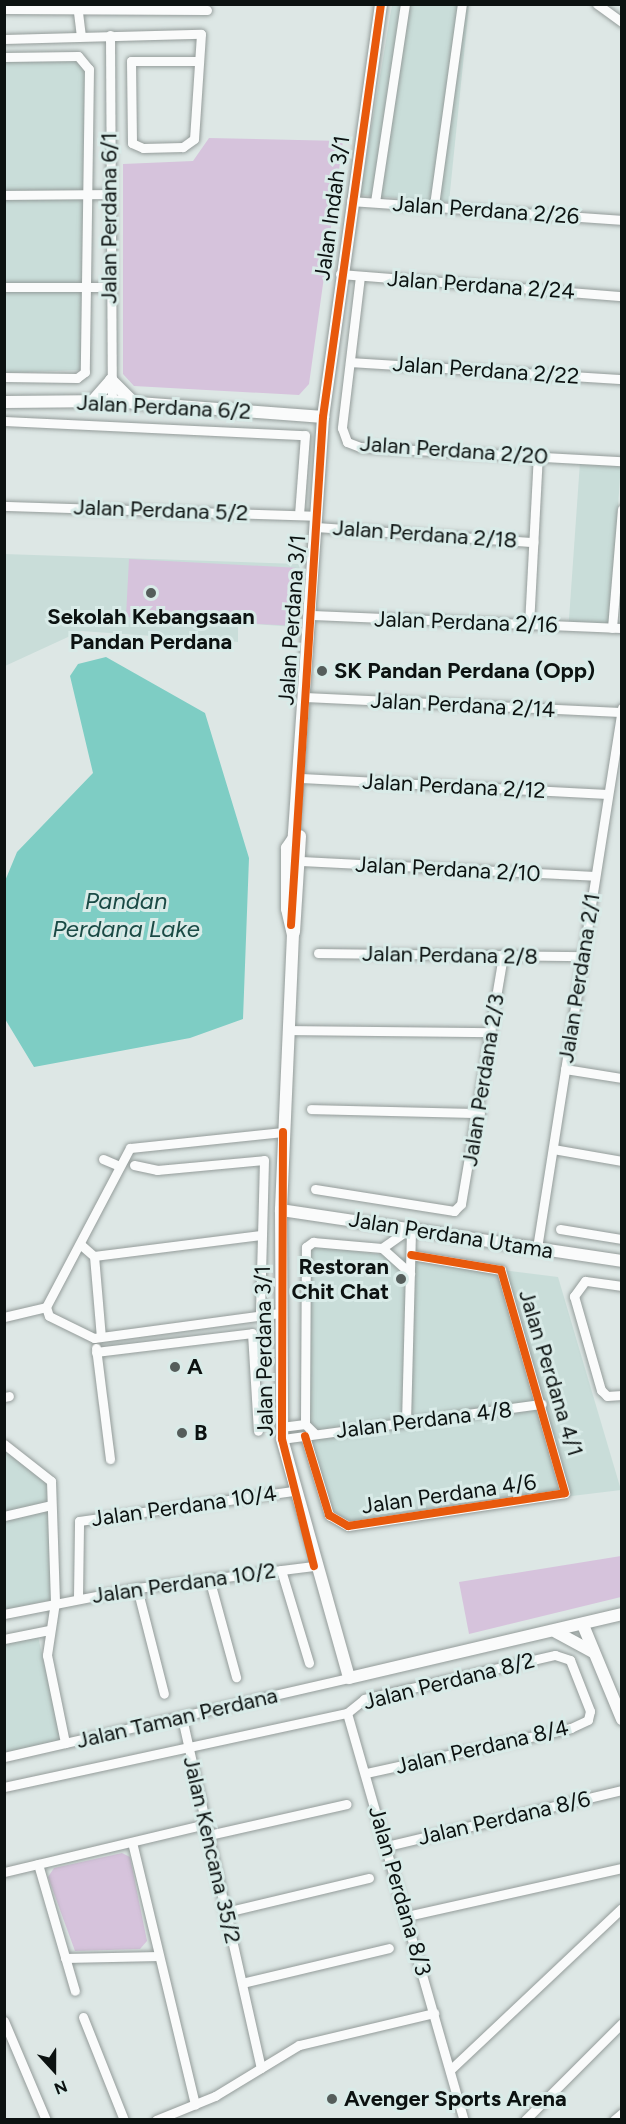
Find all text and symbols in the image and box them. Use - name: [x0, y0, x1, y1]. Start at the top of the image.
- street label: Jalan Perdana 6/1: [96, 132, 122, 304]
- street label: Jalan Indah 3/1: [309, 134, 355, 282]
- street label: Jalan Perdana 2/26: [392, 190, 580, 230]
- street label: Jalan Perdana 2/24: [386, 265, 576, 305]
- street label: Jalan Perdana 2/22: [392, 350, 580, 390]
- street label: Jalan Perdana 6/2: [76, 389, 252, 425]
- street label: Jalan Perdana 2/20: [359, 430, 549, 470]
- street label: Jalan Perdana 5/2: [73, 494, 249, 526]
- street label: Jalan Perdana 2/18: [332, 514, 518, 554]
- street label: Jalan Perdana 3/1: [273, 534, 311, 706]
- marker: Sekolah Kebangsaan Pandan Perdana: [144, 586, 158, 600]
- place label: Sekolah Kebangsaan Pandan Perdana: [47, 603, 255, 654]
- street label: Jalan Perdana 2/16: [374, 606, 558, 638]
- place label: SK Pandan Perdana (Opp): [334, 658, 595, 684]
- marker: SK Pandan Perdana (Opp): [315, 664, 329, 678]
- street label: Jalan Perdana 2/14: [370, 687, 556, 723]
- street label: Jalan Perdana 2/12: [362, 768, 546, 804]
- street label: Jalan Perdana 2/10: [355, 851, 541, 887]
- water label: Pandan Perdana Lake: [52, 887, 200, 943]
- street label: Jalan Perdana 2/1: [553, 891, 605, 1065]
- street label: Jalan Perdana 2/8: [362, 940, 538, 970]
- street label: Jalan Perdana 2/3: [456, 992, 510, 1168]
- street label: Jalan Perdana Utama: [347, 1206, 555, 1264]
- place label: Restoran Chit Chat: [292, 1253, 389, 1304]
- street label: Jalan Perdana 3/1: [249, 1265, 279, 1437]
- marker: Restoran Chit Chat: [394, 1272, 408, 1286]
- street label: Jalan Perdana 4/1: [513, 1287, 589, 1459]
- place label: A: [187, 1354, 203, 1380]
- marker: A: [168, 1360, 182, 1374]
- street label: Jalan Perdana 4/8: [335, 1396, 513, 1444]
- place label: B: [194, 1420, 207, 1446]
- marker: B: [175, 1426, 189, 1440]
- street label: Jalan Perdana 4/6: [360, 1469, 538, 1519]
- street label: Jalan Perdana 10/4: [90, 1480, 278, 1532]
- street label: Jalan Perdana 10/2: [90, 1557, 278, 1609]
- street label: Jalan Perdana 8/2: [361, 1647, 537, 1715]
- street label: Jalan Taman Perdana: [74, 1682, 280, 1754]
- street label: Jalan Perdana 8/4: [393, 1714, 571, 1780]
- street label: Jalan Kencana 35/2: [178, 1754, 246, 1946]
- street label: Jalan Perdana 8/6: [415, 1785, 593, 1851]
- street label: Jalan Perdana 8/3: [363, 1803, 437, 1979]
- north arrow: [24, 2040, 84, 2100]
- text: N: [51, 2076, 70, 2098]
- place label: Avenger Sports Arena: [344, 2086, 567, 2112]
- marker: Avenger Sports Arena: [325, 2092, 339, 2106]

